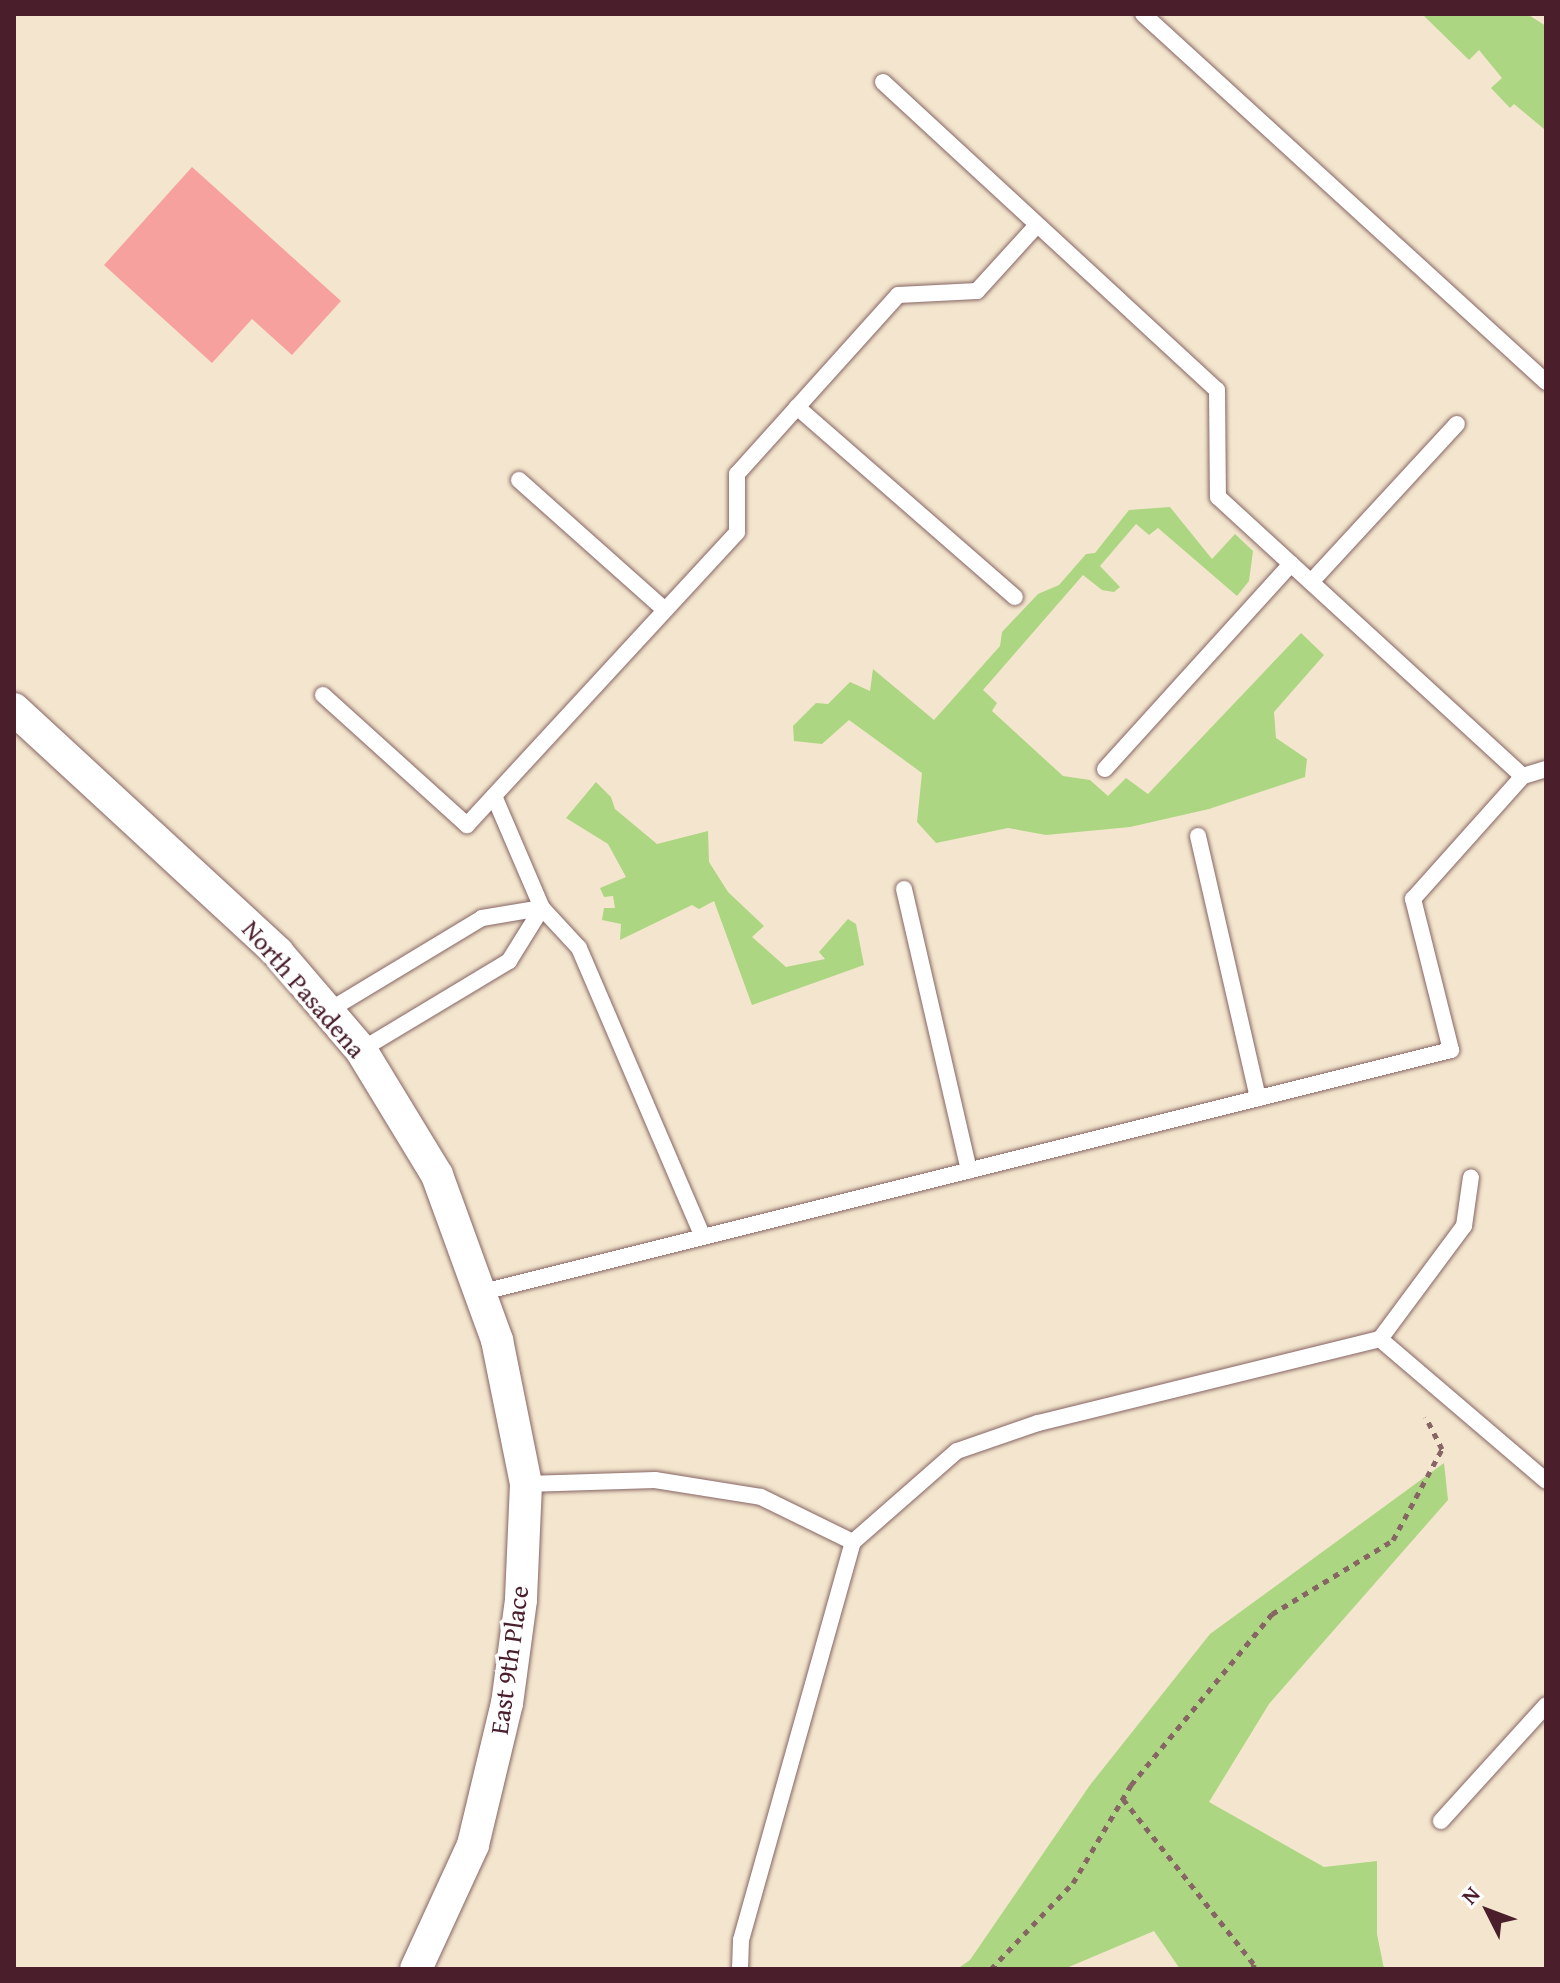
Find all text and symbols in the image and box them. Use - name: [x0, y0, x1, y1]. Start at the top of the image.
- street label: North Pasadena: [236, 914, 372, 1064]
- street label: East 9th Place: [483, 1584, 535, 1736]
- north arrow: [1448, 1871, 1528, 1951]
- text: N: [1453, 1879, 1487, 1911]

